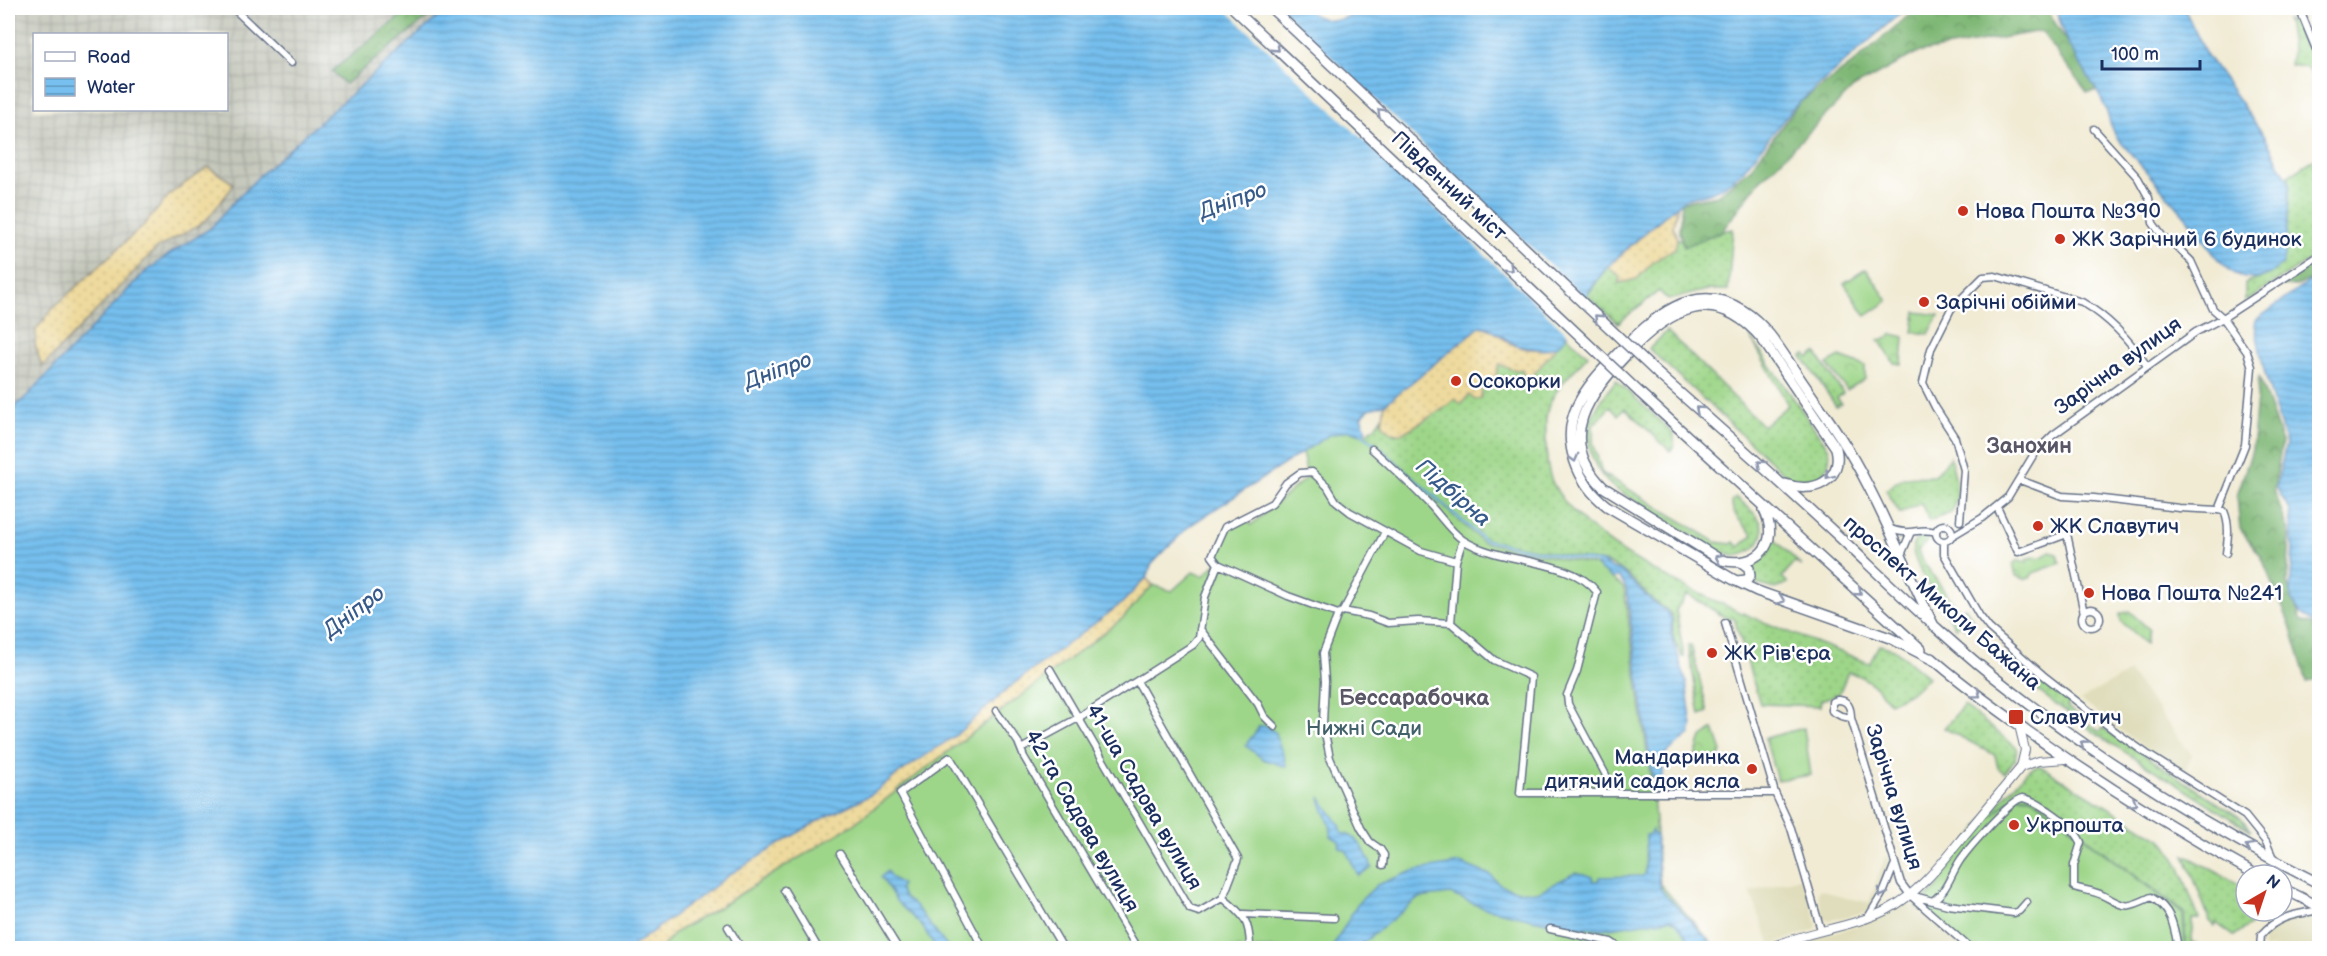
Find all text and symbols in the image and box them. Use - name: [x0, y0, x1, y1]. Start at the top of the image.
- legend: [33, 33, 228, 111]
- scale bar: [2102, 33, 2200, 71]
- one-way arrow: [1269, 41, 1279, 52]
- text: 100 m: [2111, 44, 2159, 65]
- text: Road: [87, 47, 131, 68]
- text: Water: [87, 77, 135, 98]
- one-way arrow: [1377, 108, 1387, 119]
- street label: Південний міст: [1386, 126, 1512, 246]
- water label: Дніпро: [1194, 176, 1271, 226]
- place label: Нова Пошта №390: [1975, 199, 2161, 224]
- marker: Нова Пошта №390: [1956, 204, 1970, 218]
- place label: ЖК Зарічний 6 будинок: [2072, 227, 2302, 252]
- marker: ЖК Зарічний 6 будинок: [2053, 232, 2067, 246]
- one-way arrow: [1502, 261, 1513, 272]
- place label: Зарічні обійми: [1936, 290, 2077, 315]
- marker: Зарічні обійми: [1917, 295, 1931, 309]
- street label: Зарічна вулиця: [2050, 312, 2186, 420]
- one-way arrow: [1595, 315, 1606, 326]
- water label: Дніпро: [739, 346, 816, 396]
- place label: Осокорки: [1468, 369, 1561, 394]
- marker: Осокорки: [1449, 374, 1463, 388]
- one-way arrow: [1696, 406, 1706, 417]
- district label: Занохин: [1986, 433, 2072, 460]
- water label: Підбірна: [1410, 453, 1496, 533]
- one-way arrow: [1567, 453, 1580, 463]
- one-way arrow: [1757, 461, 1768, 472]
- one-way arrow: [1825, 468, 1836, 479]
- street label: проспект Миколи Бажана: [1838, 510, 2046, 696]
- place label: ЖК Славутич: [2050, 514, 2179, 539]
- marker: ЖК Славутич: [2031, 519, 2045, 533]
- one-way arrow: [1715, 553, 1726, 565]
- water label: Дніпро: [316, 580, 391, 645]
- place label: Нова Пошта №241: [2101, 581, 2282, 606]
- one-way arrow: [1851, 585, 1862, 596]
- marker: Нова Пошта №241: [2082, 586, 2096, 600]
- one-way arrow: [1775, 592, 1786, 605]
- place label: ЖК Рів'єра: [1724, 641, 1831, 666]
- marker: ЖК Рів'єра: [1705, 646, 1719, 660]
- district label: Бессарабочка: [1339, 685, 1489, 712]
- one-way arrow: [1970, 686, 1981, 697]
- street label: 41-ша Садова вулиця: [1081, 700, 1207, 894]
- place label: Славутич: [2030, 705, 2122, 730]
- marker: Славутич: [2007, 708, 2025, 726]
- park label: Нижні Сади: [1306, 716, 1422, 741]
- street label: Зарічна вулиця: [1860, 721, 1928, 873]
- street label: 42-га Садова вулиця: [1020, 725, 1144, 917]
- one-way arrow: [2079, 740, 2090, 751]
- place label: Мандаринка дитячий садок ясла: [1544, 745, 1741, 794]
- marker: Мандаринка дитячий садок ясла: [1745, 762, 1759, 776]
- one-way arrow: [2127, 795, 2137, 807]
- place label: Укрпошта: [2026, 813, 2124, 838]
- marker: Укрпошта: [2007, 818, 2021, 832]
- one-way arrow: [2245, 843, 2255, 854]
- north arrow: [2234, 863, 2294, 923]
- text: N: [2262, 871, 2283, 894]
- one-way arrow: [1878, 887, 1889, 897]

